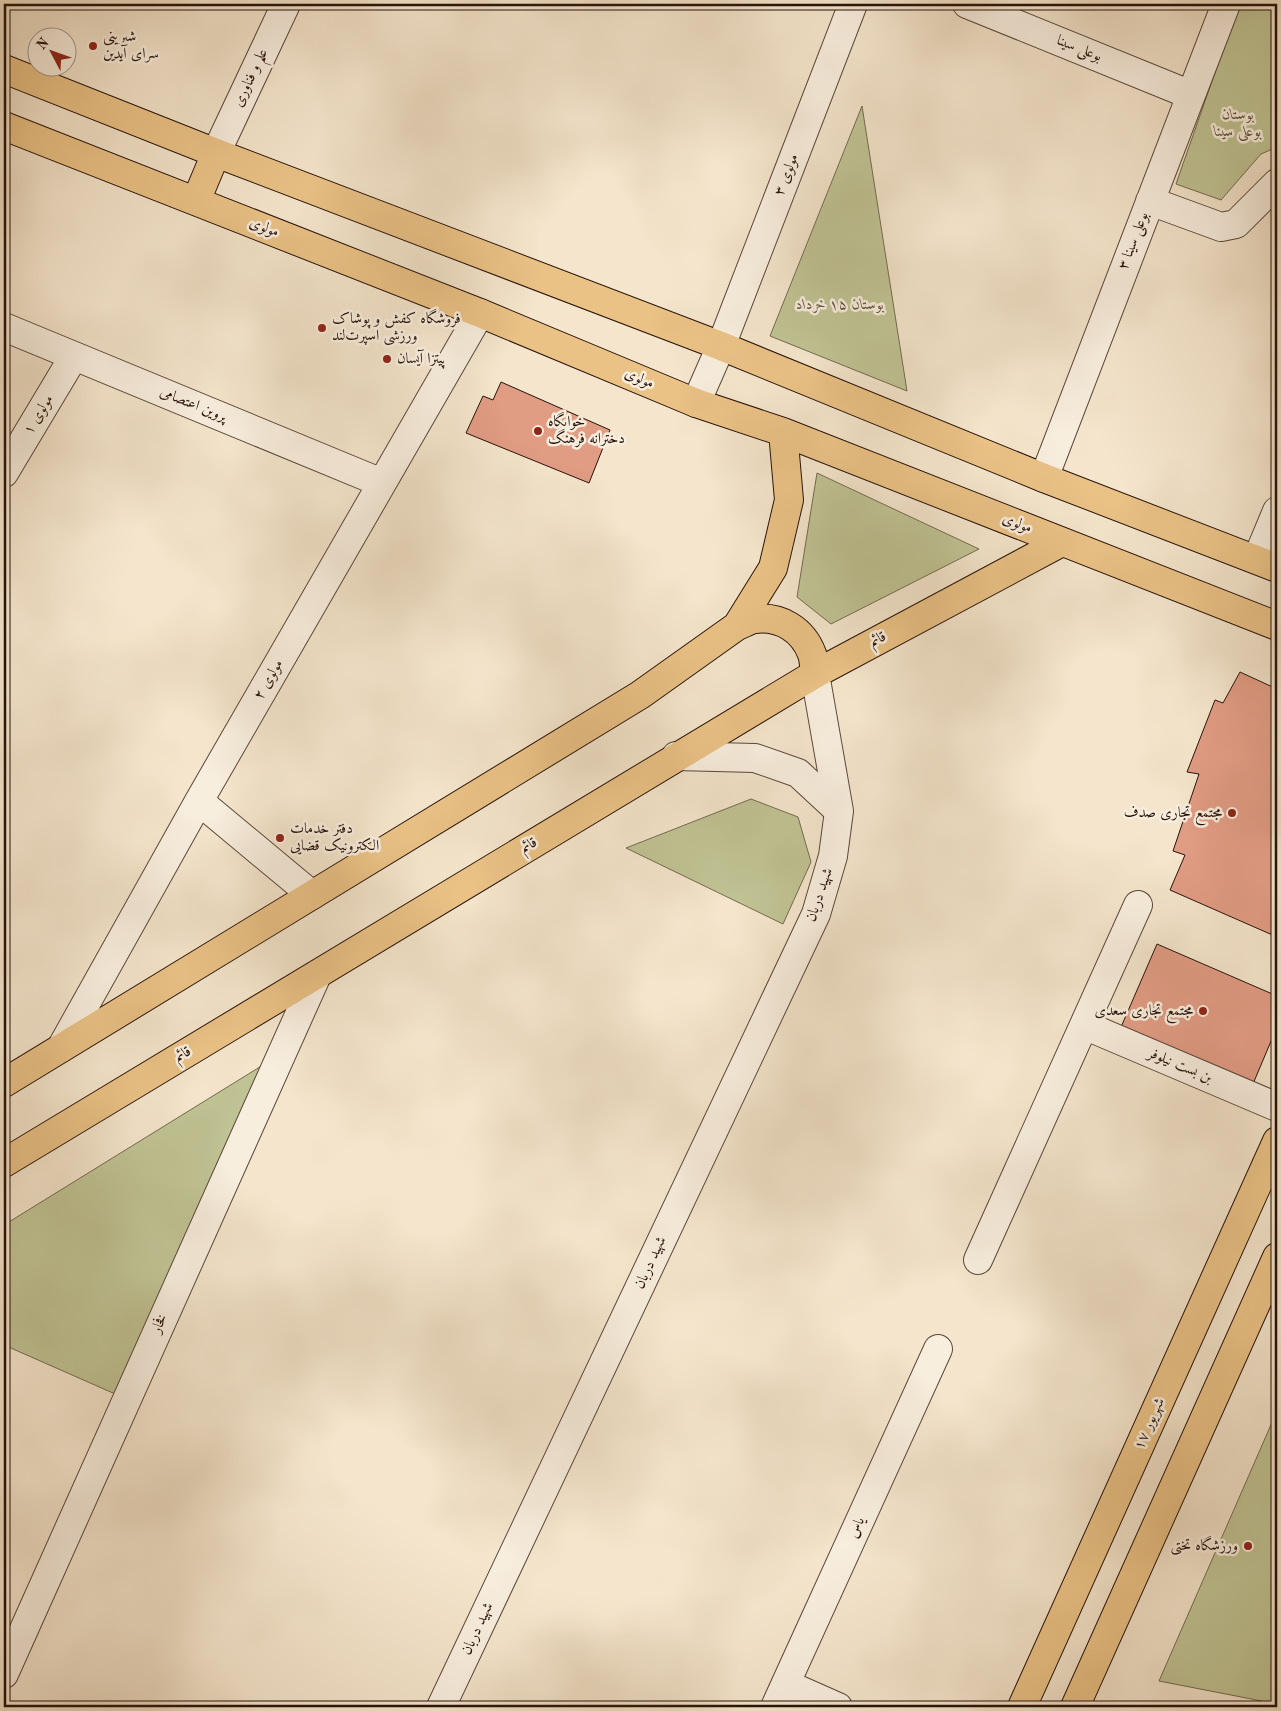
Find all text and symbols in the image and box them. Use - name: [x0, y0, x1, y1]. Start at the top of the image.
- north arrow: [28, 28, 78, 78]
- place label: شیرینی سرای آیدین: [103, 30, 159, 63]
- street label: بوعلی سینا: [1054, 33, 1104, 67]
- text: N: [34, 35, 52, 53]
- marker: شیرینی سرای آیدین: [87, 40, 99, 52]
- street label: علم و فناوری: [230, 46, 276, 112]
- park label: بوستان بوعلی سینا: [1212, 108, 1262, 142]
- street label: مولوی ۳: [772, 152, 802, 198]
- street label: بوعلی سینا ۳: [1116, 210, 1154, 273]
- street label: مولوی: [247, 216, 281, 240]
- park label: بوستان ۱۵ خرداد: [796, 298, 884, 313]
- place label: فروشگاه کفش و پوشاک ورزشی اسپرت‌لند: [332, 308, 461, 346]
- marker: فروشگاه کفش و پوشاک ورزشی اسپرت‌لند: [316, 322, 328, 334]
- place label: پیتزا آیسان: [397, 349, 446, 369]
- marker: پیتزا آیسان: [381, 353, 393, 365]
- street label: مولوی: [622, 366, 656, 392]
- street label: پروین اعتصامی: [157, 385, 230, 427]
- street label: مولوی ۱: [21, 393, 57, 437]
- place label: خوابگاه دخترانه فرهنگ: [548, 411, 625, 448]
- marker: خوابگاه دخترانه فرهنگ: [532, 425, 544, 437]
- street label: مولوی: [1000, 512, 1034, 536]
- street label: قائم: [867, 629, 891, 654]
- street label: مولوی ۲: [252, 658, 286, 702]
- place label: مجتمع تجاری صدف: [1124, 805, 1222, 826]
- marker: مجتمع تجاری صدف: [1226, 807, 1238, 819]
- place label: دفتر خدمات الکترونیک قضایی: [290, 822, 379, 855]
- marker: دفتر خدمات الکترونیک قضایی: [274, 832, 286, 844]
- street label: قائم: [517, 834, 542, 860]
- street label: شهید دربان: [804, 866, 837, 924]
- place label: مجتمع تجاری سعدی: [1094, 1003, 1193, 1024]
- marker: مجتمع تجاری سعدی: [1197, 1005, 1209, 1017]
- street label: قائم: [171, 1043, 196, 1069]
- street label: بن بست نیلوفر: [1143, 1045, 1215, 1087]
- street label: شهید دربان: [632, 1235, 671, 1292]
- street label: فخار: [147, 1311, 171, 1338]
- street label: ۱۷ شهریور: [1132, 1396, 1169, 1452]
- street label: یاس: [846, 1514, 869, 1541]
- place label: ورزشگاه تختی: [1170, 1535, 1238, 1556]
- marker: ورزشگاه تختی: [1242, 1540, 1254, 1552]
- street label: شهید دربان: [459, 1601, 498, 1658]

